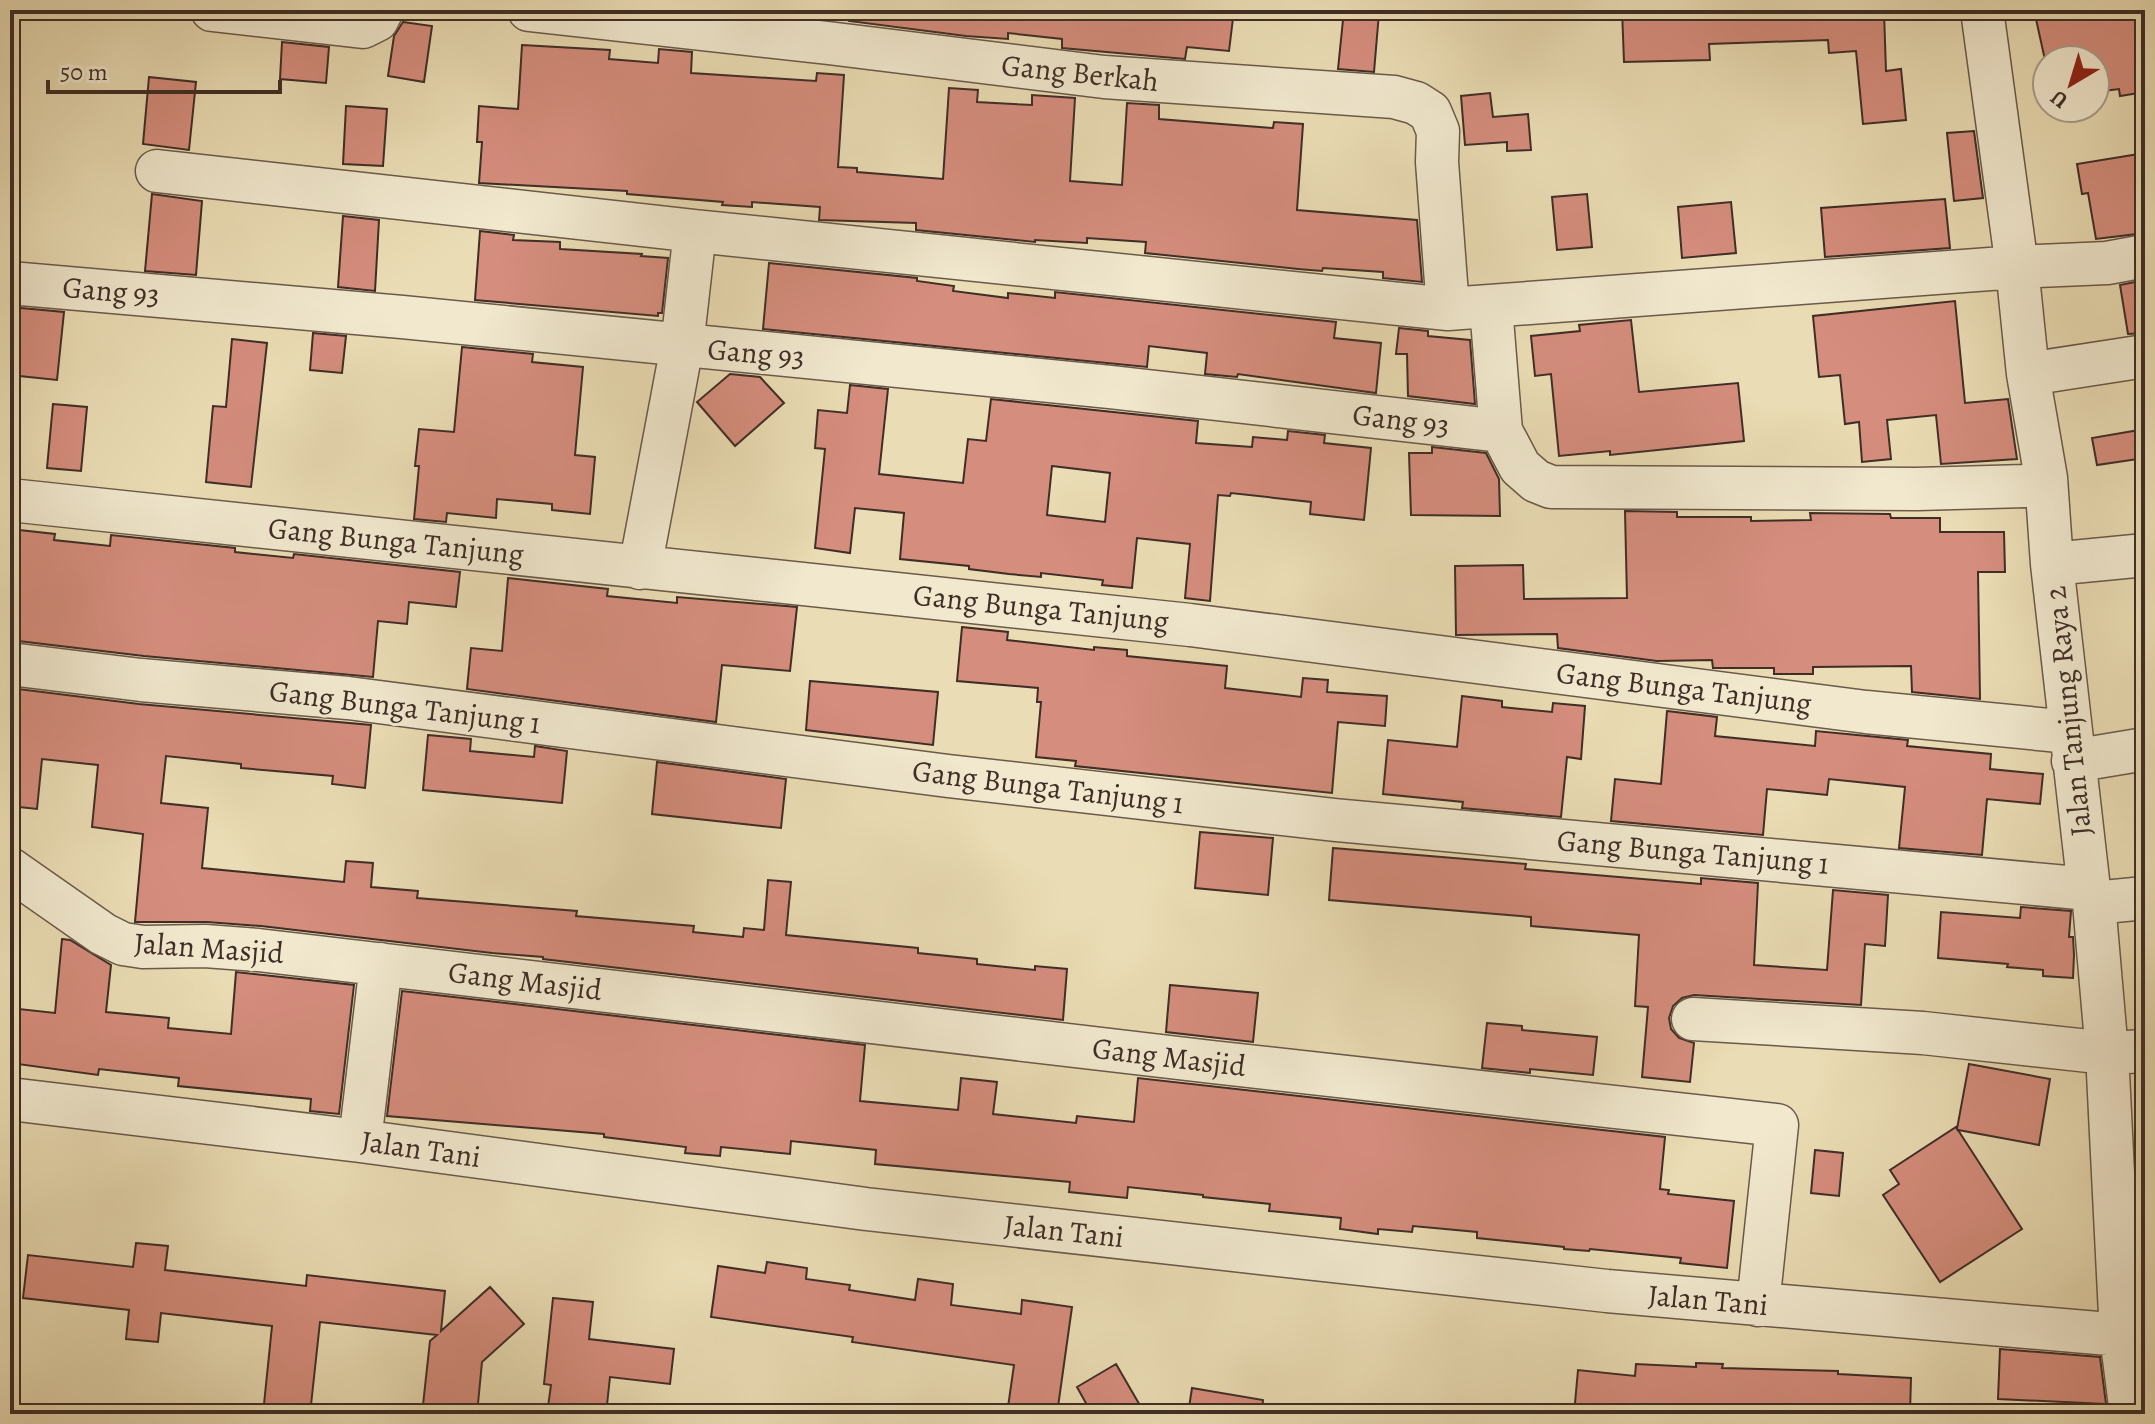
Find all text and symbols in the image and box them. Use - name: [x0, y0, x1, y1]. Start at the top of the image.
- scale bar: [48, 44, 280, 94]
- north arrow: [2031, 44, 2111, 124]
- street label: Gang Berkah: [999, 45, 1161, 101]
- text: 50 m: [60, 56, 108, 88]
- text: U: [2044, 82, 2074, 115]
- street label: Gang 93: [61, 267, 161, 315]
- street label: Gang 93: [706, 329, 806, 377]
- street label: Gang 93: [1350, 394, 1452, 446]
- street label: Gang Bunga Tanjung: [266, 508, 526, 574]
- street label: Gang Bunga Tanjung: [911, 575, 1171, 641]
- street label: Jalan Tanjung Raya 2: [2035, 584, 2101, 838]
- street label: Gang Bunga Tanjung: [1554, 653, 1814, 723]
- street label: Gang Bunga Tanjung 1: [267, 671, 543, 743]
- street label: Gang Bunga Tanjung 1: [910, 751, 1186, 823]
- street label: Gang Bunga Tanjung 1: [1555, 820, 1831, 884]
- street label: Jalan Masjid: [133, 923, 286, 973]
- street label: Gang Masjid: [446, 952, 605, 1010]
- street label: Gang Masjid: [1090, 1028, 1249, 1086]
- street label: Jalan Tani: [359, 1121, 483, 1177]
- street label: Jalan Tani: [1002, 1205, 1126, 1257]
- street label: Jalan Tani: [1646, 1275, 1770, 1325]

